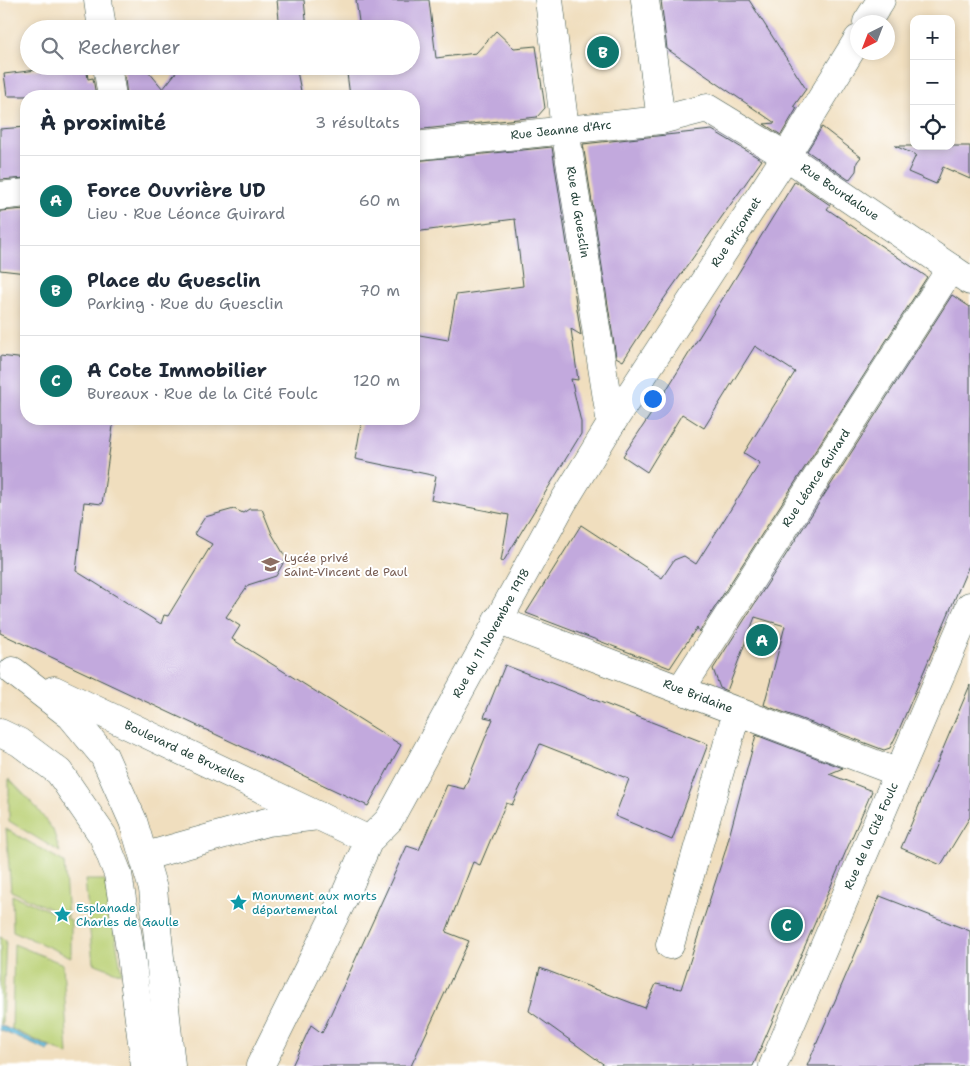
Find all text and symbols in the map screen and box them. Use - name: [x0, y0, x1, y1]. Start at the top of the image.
- north arrow: [850, 15, 895, 60]
- map controls: [910, 15, 955, 150]
- button: +: [910, 15, 955, 60]
- search box: [20, 20, 420, 75]
- pin: B: [587, 33, 619, 71]
- icon: search: [38, 34, 66, 62]
- text: Rechercher: [78, 35, 181, 60]
- button: −: [910, 60, 955, 105]
- button: locate: [910, 105, 955, 150]
- text: À proximité: [40, 109, 166, 137]
- text: 3 résultats: [315, 112, 400, 133]
- street label: Rue Jeanne d'Arc: [510, 117, 612, 143]
- street label: Rue Bourdaloue: [798, 160, 883, 224]
- street label: Rue du Guesclin: [563, 165, 593, 259]
- text: Force Ouvrière UD: [87, 178, 266, 203]
- text: A: [50, 190, 62, 211]
- text: 60 m: [359, 190, 400, 211]
- street label: Rue Briçonnet: [707, 194, 765, 270]
- text: Lieu · Rue Léonce Guirard: [87, 203, 285, 224]
- text: Place du Guesclin: [87, 268, 261, 293]
- text: B: [51, 280, 61, 301]
- text: 70 m: [359, 280, 400, 301]
- text: Parking · Rue du Guesclin: [87, 293, 283, 314]
- text: A Cote Immobilier: [87, 358, 267, 383]
- text: C: [51, 370, 61, 391]
- text: 120 m: [353, 370, 400, 391]
- text: Bureaux · Rue de la Cité Foulc: [87, 383, 318, 404]
- your location: [640, 386, 666, 412]
- street label: Rue Léonce Guirard: [778, 425, 854, 530]
- place label: Lycée privé Saint-Vincent de Paul: [284, 550, 408, 580]
- school or university icon: Lycée privé Saint-Vincent de Paul: [260, 555, 280, 575]
- street label: Rue du 11 Novembre 1918: [449, 565, 533, 701]
- pin: A: [746, 621, 778, 659]
- street label: Rue Bridaine: [661, 675, 735, 717]
- street label: Boulevard de Bruxelles: [122, 717, 248, 787]
- street label: Rue de la Cité Foulc: [840, 780, 902, 892]
- place label: Monument aux morts départemental: [252, 888, 377, 918]
- place icon: Monument aux morts départemental: [228, 893, 248, 913]
- place label: Esplanade Charles de Gaulle: [76, 900, 179, 930]
- place icon: Esplanade Charles de Gaulle: [52, 905, 72, 925]
- pin: C: [771, 906, 803, 944]

